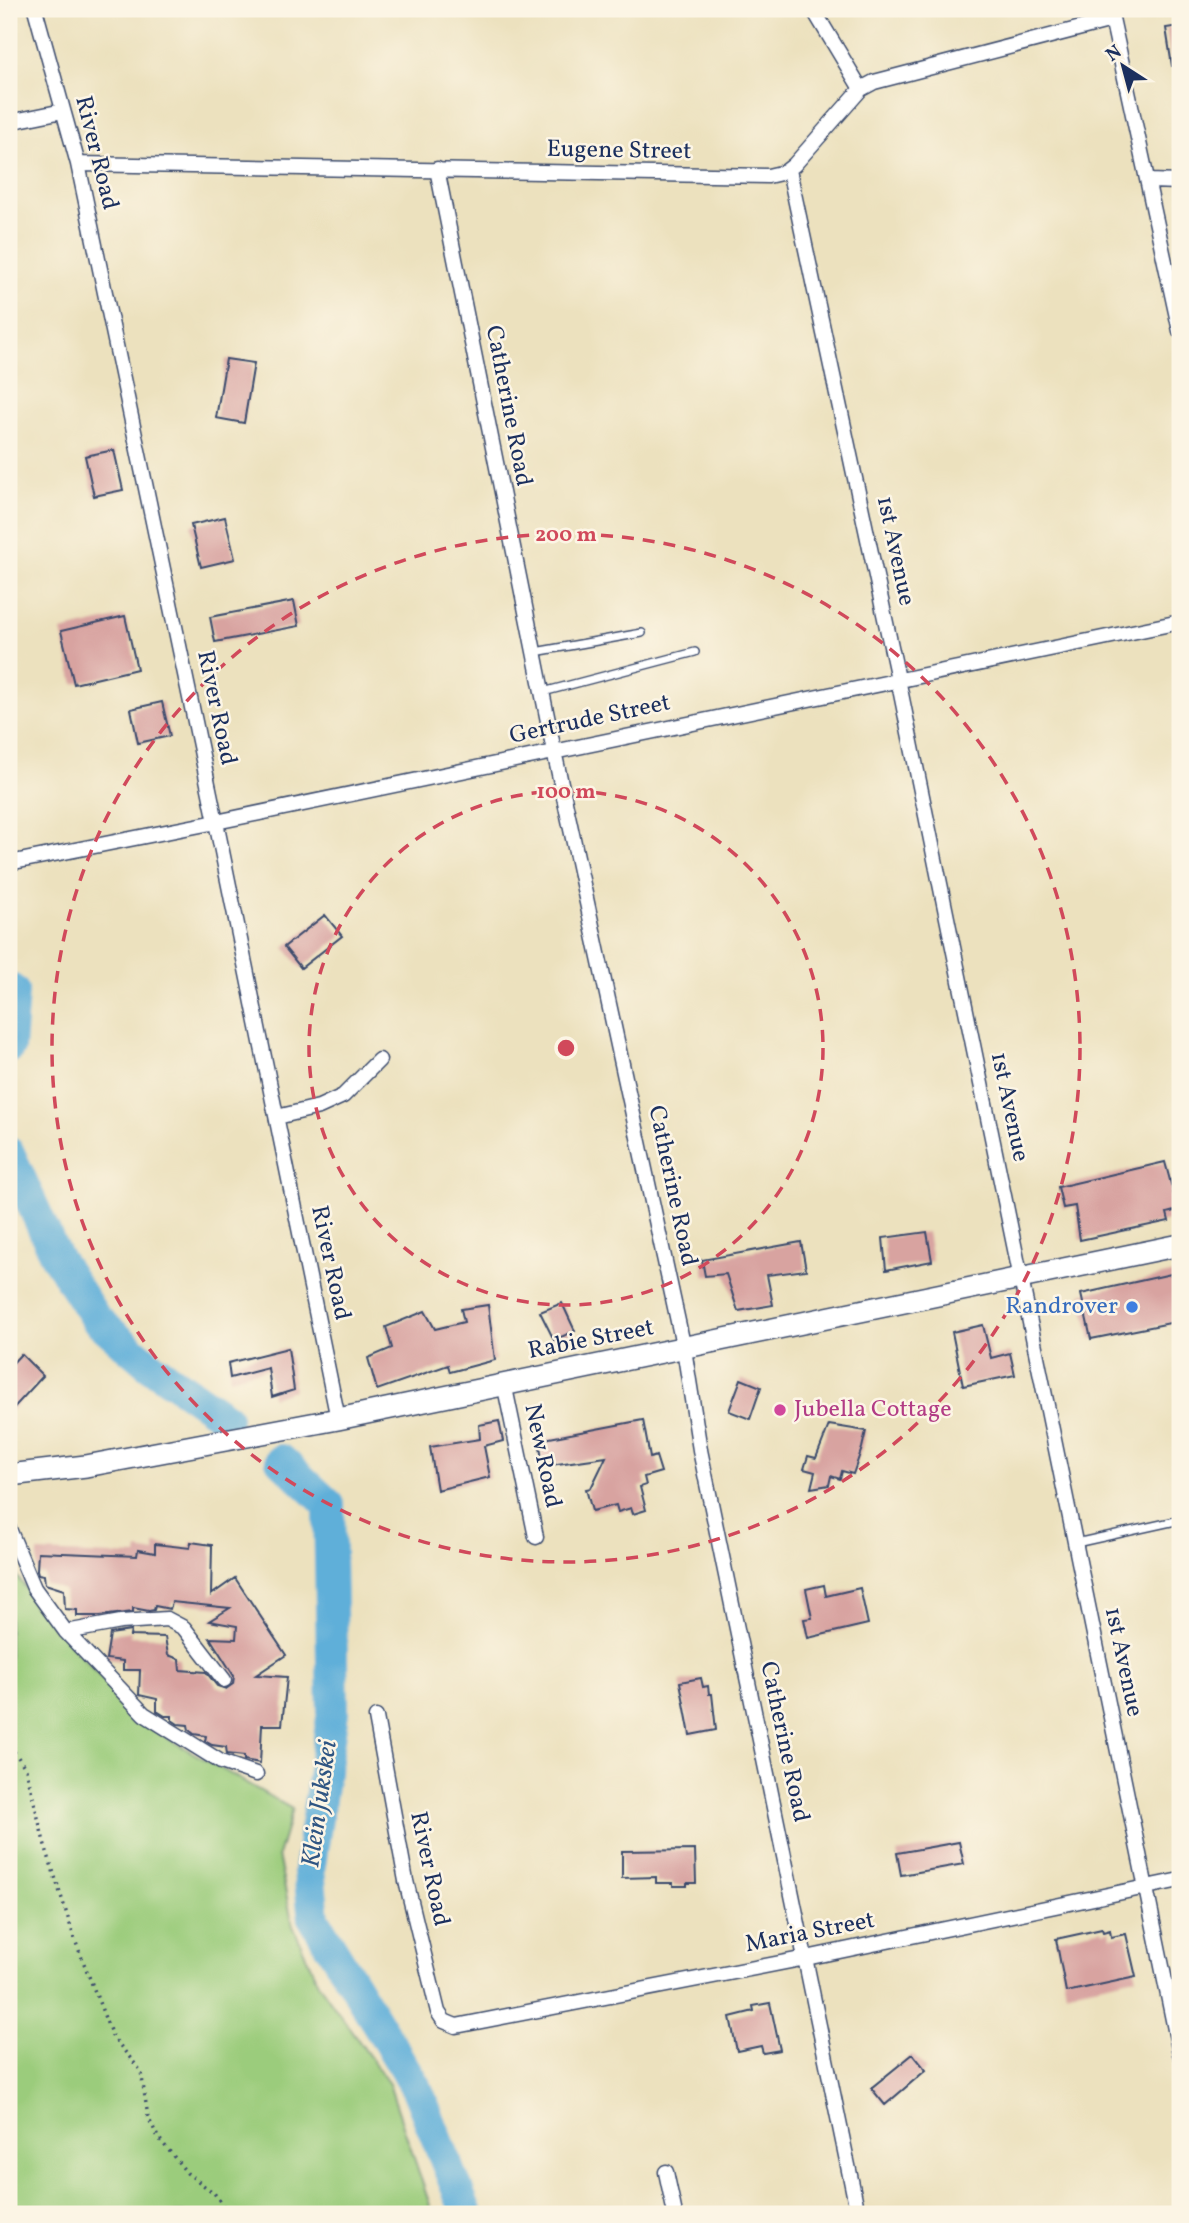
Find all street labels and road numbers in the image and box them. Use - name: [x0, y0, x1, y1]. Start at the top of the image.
- street label: River Road: [65, 92, 127, 214]
- street label: Eugene Street: [546, 133, 692, 169]
- street label: Catherine Road: [476, 323, 540, 489]
- street label: 1st Avenue: [867, 493, 923, 609]
- street label: River Road: [187, 647, 245, 769]
- street label: Gertrude Street: [506, 686, 674, 754]
- street label: 1st Avenue: [981, 1049, 1037, 1165]
- street label: Catherine Road: [638, 1103, 706, 1269]
- street label: River Road: [301, 1202, 359, 1324]
- street label: Rabie Street: [525, 1311, 657, 1369]
- street label: New Road: [514, 1401, 570, 1511]
- street label: 1st Avenue: [1095, 1604, 1151, 1720]
- street label: Catherine Road: [750, 1659, 818, 1825]
- street label: River Road: [400, 1808, 458, 1930]
- street label: Maria Street: [742, 1904, 878, 1962]

